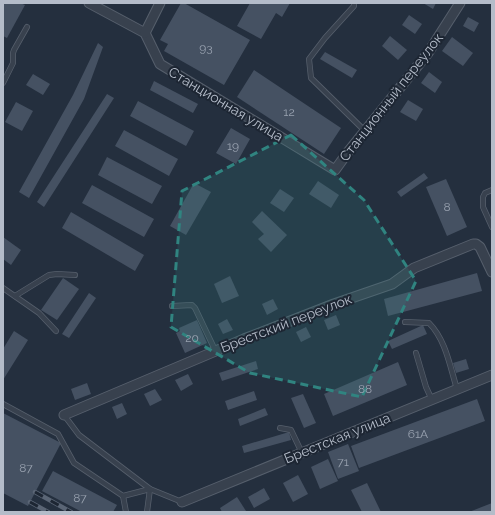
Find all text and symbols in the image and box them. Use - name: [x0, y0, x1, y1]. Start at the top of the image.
- street label: Станционный переулок: [336, 30, 446, 164]
- house number: 93: [199, 41, 213, 55]
- street label: Станционная улица: [166, 63, 286, 145]
- house number: 12: [283, 105, 295, 119]
- house number: 19: [227, 139, 239, 153]
- house number: 8: [443, 200, 451, 214]
- street label: Брестский переулок: [218, 291, 354, 355]
- house number: 20: [185, 331, 199, 345]
- house number: 88: [358, 382, 372, 396]
- street label: Брестская улица: [282, 409, 392, 467]
- house number: 61А: [408, 427, 428, 441]
- house number: 71: [337, 455, 349, 469]
- house number: 87: [19, 461, 33, 475]
- house number: 87: [73, 491, 87, 505]

